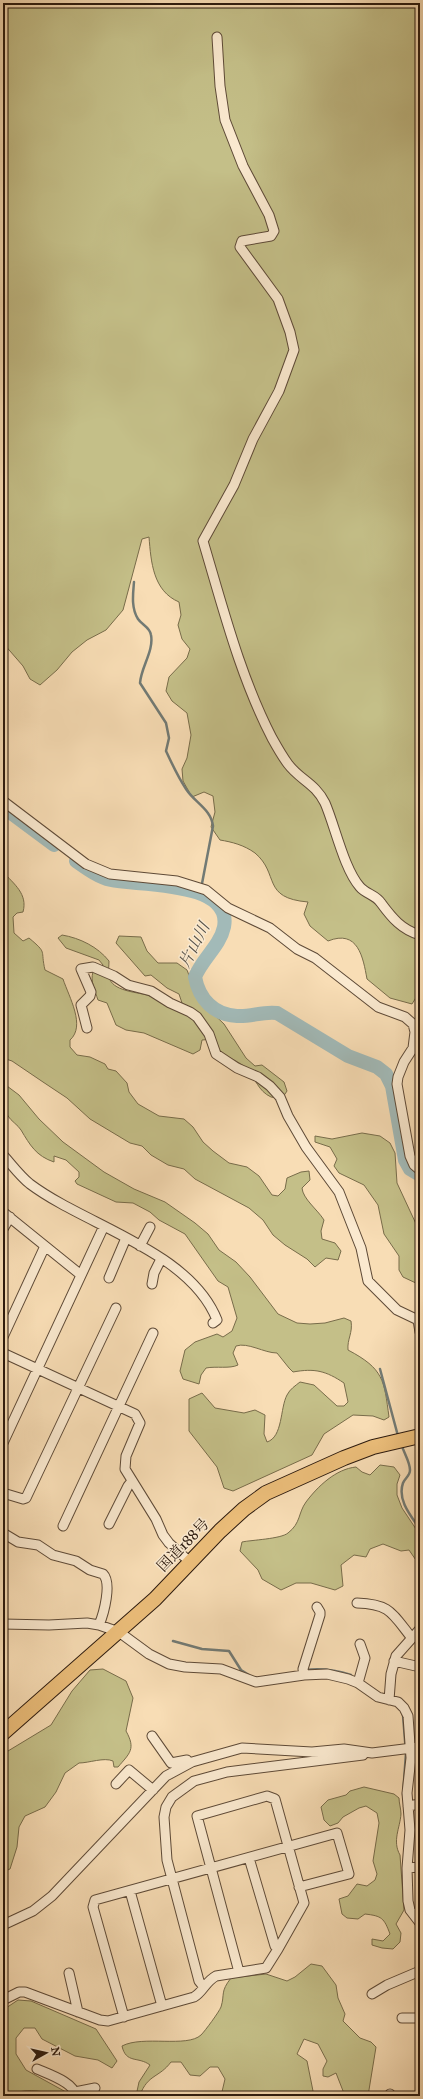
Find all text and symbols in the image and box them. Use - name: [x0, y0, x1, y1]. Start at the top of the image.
- water label: 片山川: [175, 918, 214, 971]
- street label: 国道188号: [153, 1515, 213, 1575]
- north arrow: [26, 2033, 66, 2073]
- text: N: [48, 2046, 63, 2058]

